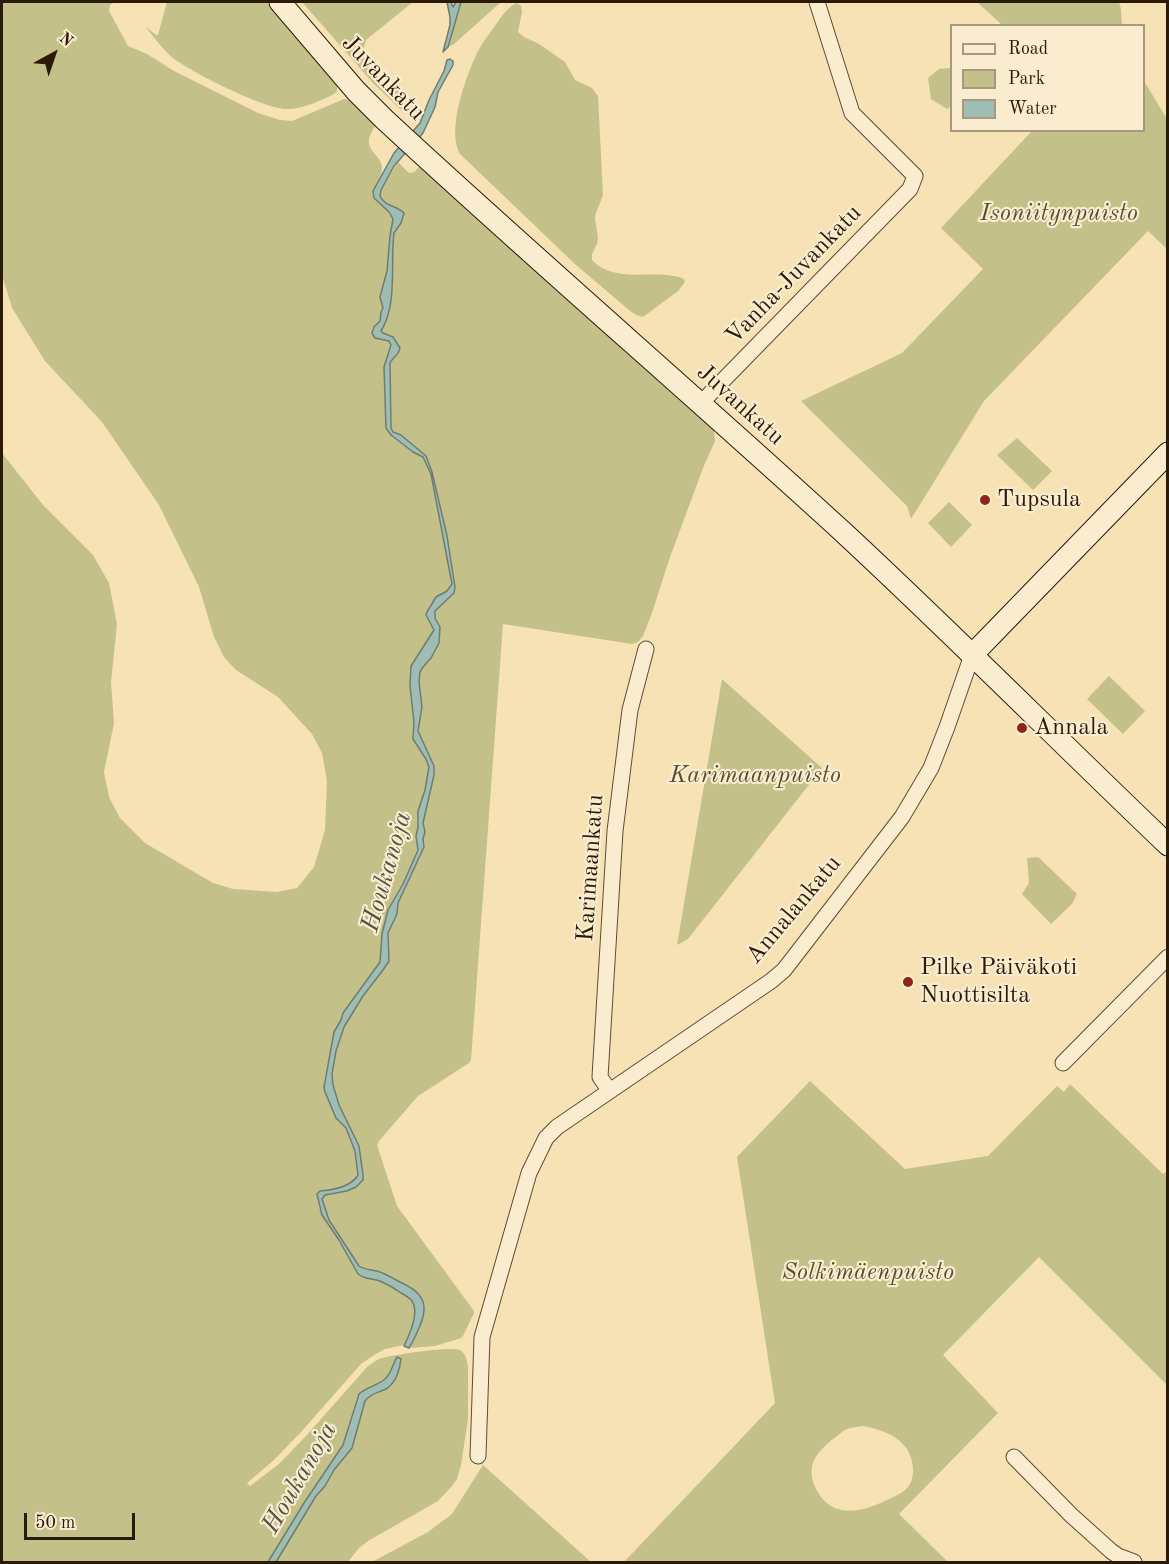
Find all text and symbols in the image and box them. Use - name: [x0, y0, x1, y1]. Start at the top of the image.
- north arrow: [24, 24, 84, 84]
- legend: [950, 24, 1145, 132]
- street label: Juvankatu: [335, 29, 431, 127]
- text: N: [56, 30, 75, 50]
- text: Road: [1008, 40, 1048, 58]
- text: Park: [1008, 70, 1045, 88]
- text: Water: [1008, 100, 1057, 118]
- street label: Vanha-Juvankatu: [720, 199, 868, 351]
- park label: Isoniitynpuisto: [980, 200, 1138, 228]
- street label: Juvankatu: [690, 358, 790, 452]
- place label: Tupsula: [997, 486, 1081, 514]
- marker: Tupsula: [978, 493, 992, 507]
- place label: Annala: [1034, 714, 1108, 742]
- marker: Annala: [1015, 721, 1029, 735]
- park label: Karimaanpuisto: [669, 762, 841, 790]
- street label: Karimaankatu: [571, 793, 611, 943]
- water label: Houkanoja: [355, 808, 419, 936]
- street label: Annalankatu: [740, 850, 848, 970]
- place label: Pilke Päiväkoti Nuottisilta: [920, 954, 1077, 1010]
- marker: Pilke Päiväkoti Nuottisilta: [901, 975, 915, 989]
- park label: Solkimäenpuisto: [782, 1259, 954, 1287]
- water label: Houkanoja: [256, 1417, 344, 1539]
- scale bar: [27, 1501, 138, 1539]
- text: 50 m: [35, 1514, 75, 1532]

